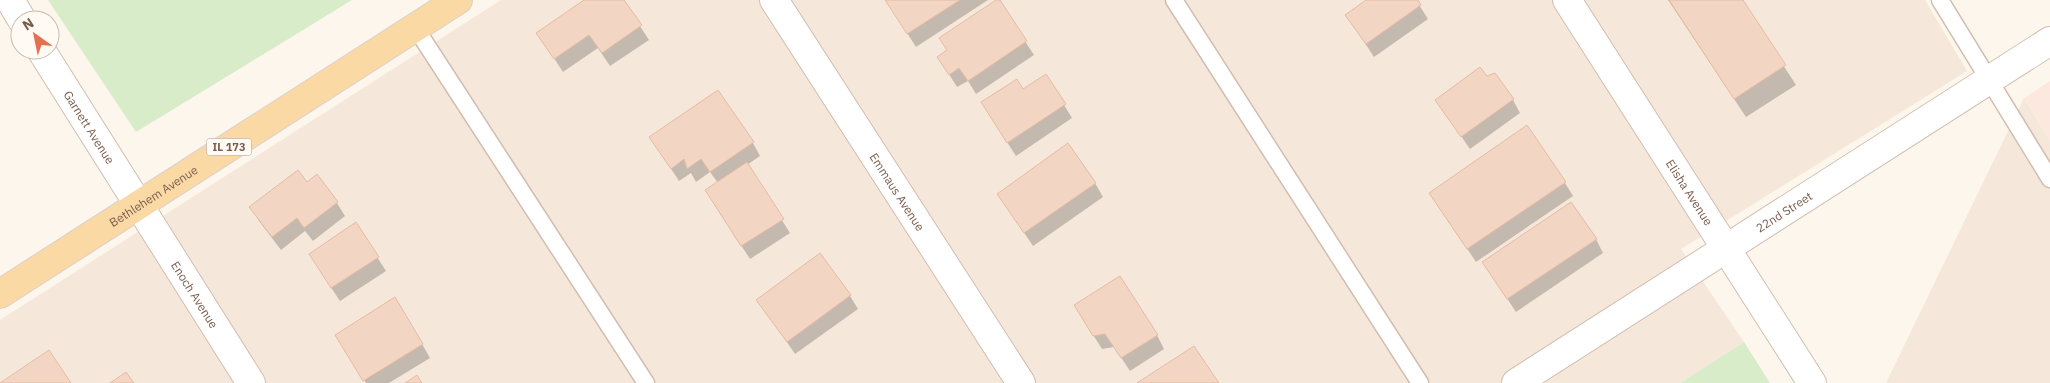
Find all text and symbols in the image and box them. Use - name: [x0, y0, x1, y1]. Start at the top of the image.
- north arrow: [10, 10, 60, 60]
- text: N: [19, 14, 37, 34]
- street label: Garnett Avenue: [61, 87, 118, 167]
- road number: IL 173: [206, 138, 252, 156]
- street label: Emmaus Avenue: [867, 150, 928, 234]
- street label: Elisha Avenue: [1663, 156, 1717, 228]
- street label: Bethlehem Avenue: [106, 162, 201, 230]
- street label: 22nd Street: [1753, 188, 1815, 235]
- street label: Enoch Avenue: [168, 258, 222, 331]

